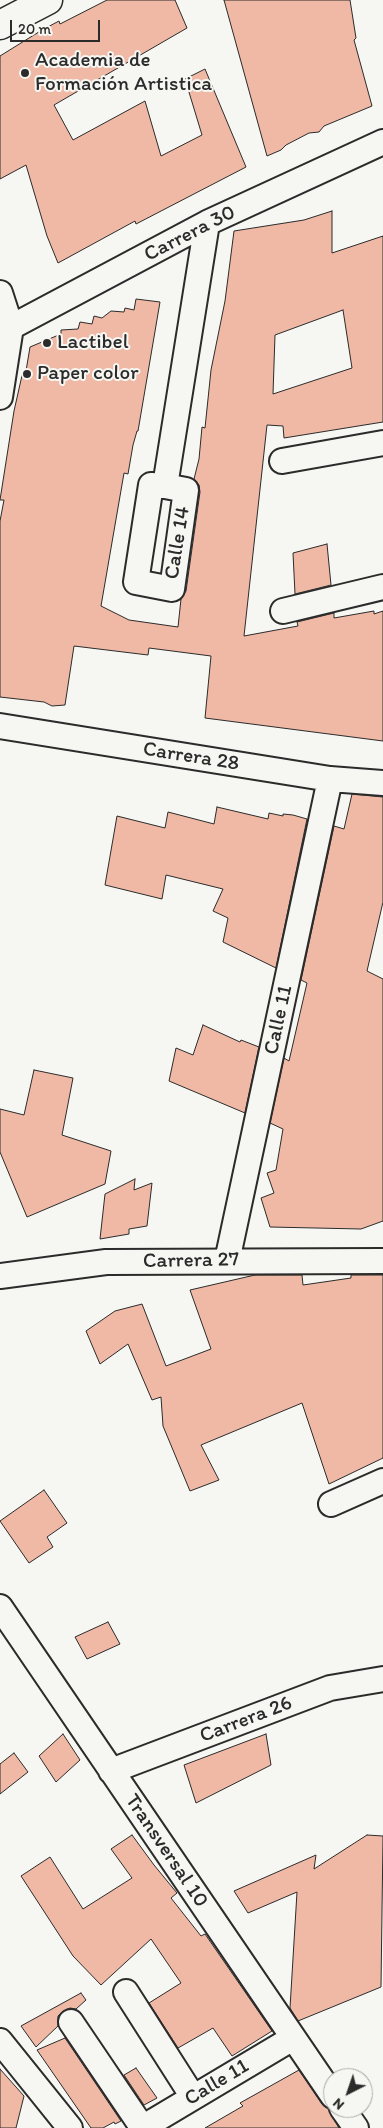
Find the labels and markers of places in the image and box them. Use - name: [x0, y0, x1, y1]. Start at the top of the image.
- place label: Academia de Formación Artistica: [35, 48, 212, 98]
- marker: Academia de Formación Artistica: [19, 67, 31, 79]
- place label: Lactibel: [57, 330, 129, 356]
- marker: Lactibel: [41, 337, 53, 349]
- place label: Paper color: [37, 361, 139, 387]
- marker: Paper color: [21, 368, 33, 380]

